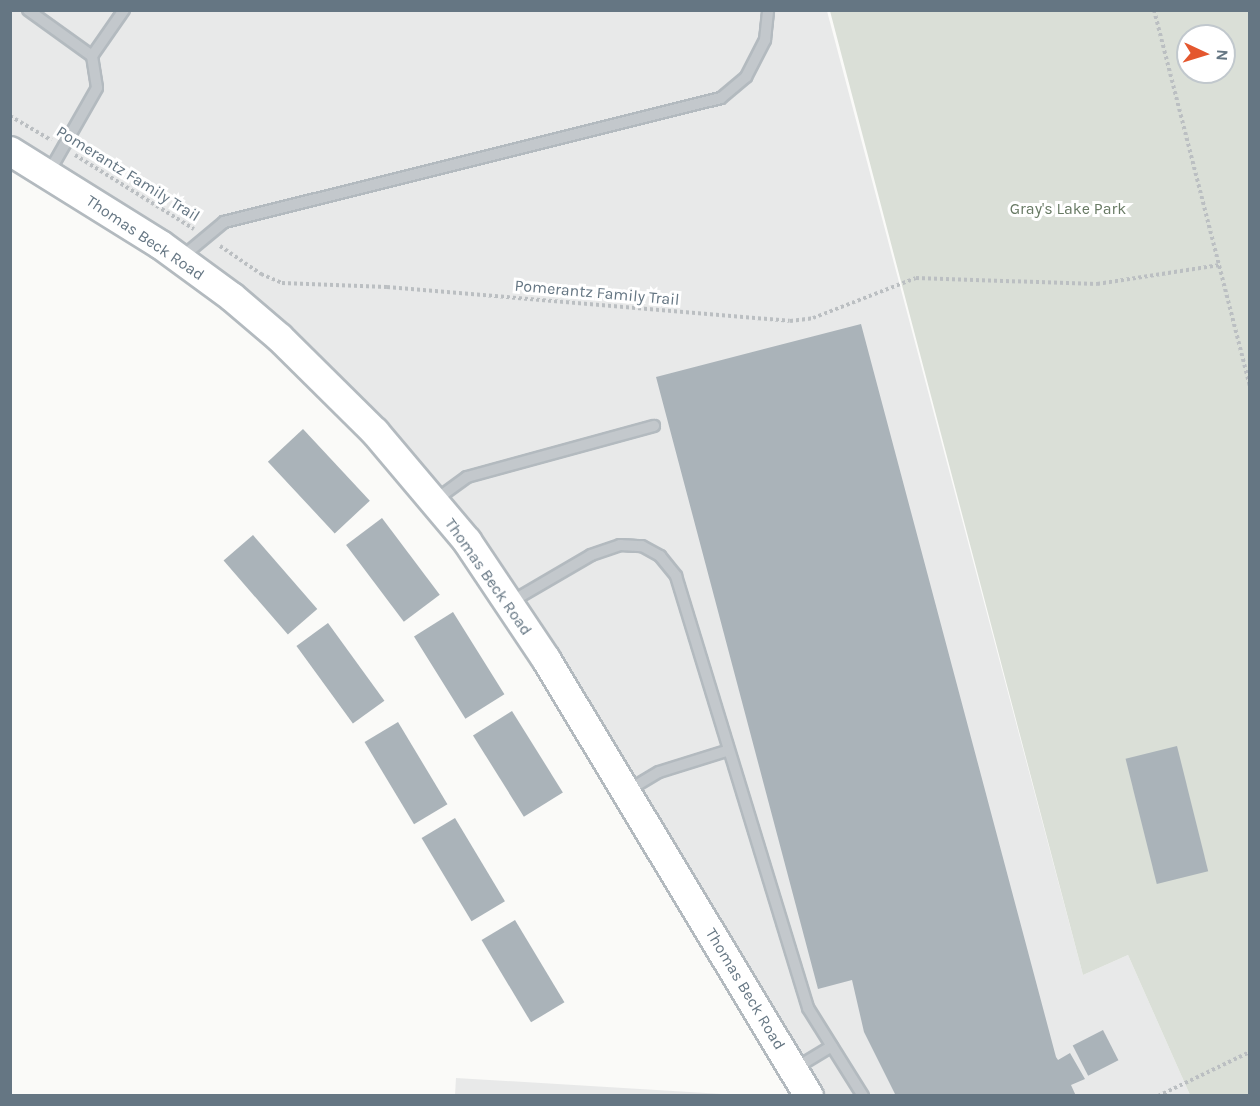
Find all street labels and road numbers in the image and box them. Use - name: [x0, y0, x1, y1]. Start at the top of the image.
- street label: Pomerantz Family Trail: [53, 122, 203, 226]
- street label: Thomas Beck Road: [82, 191, 208, 285]
- street label: Pomerantz Family Trail: [514, 276, 680, 310]
- street label: Thomas Beck Road: [440, 515, 536, 639]
- street label: Thomas Beck Road: [701, 925, 789, 1053]

